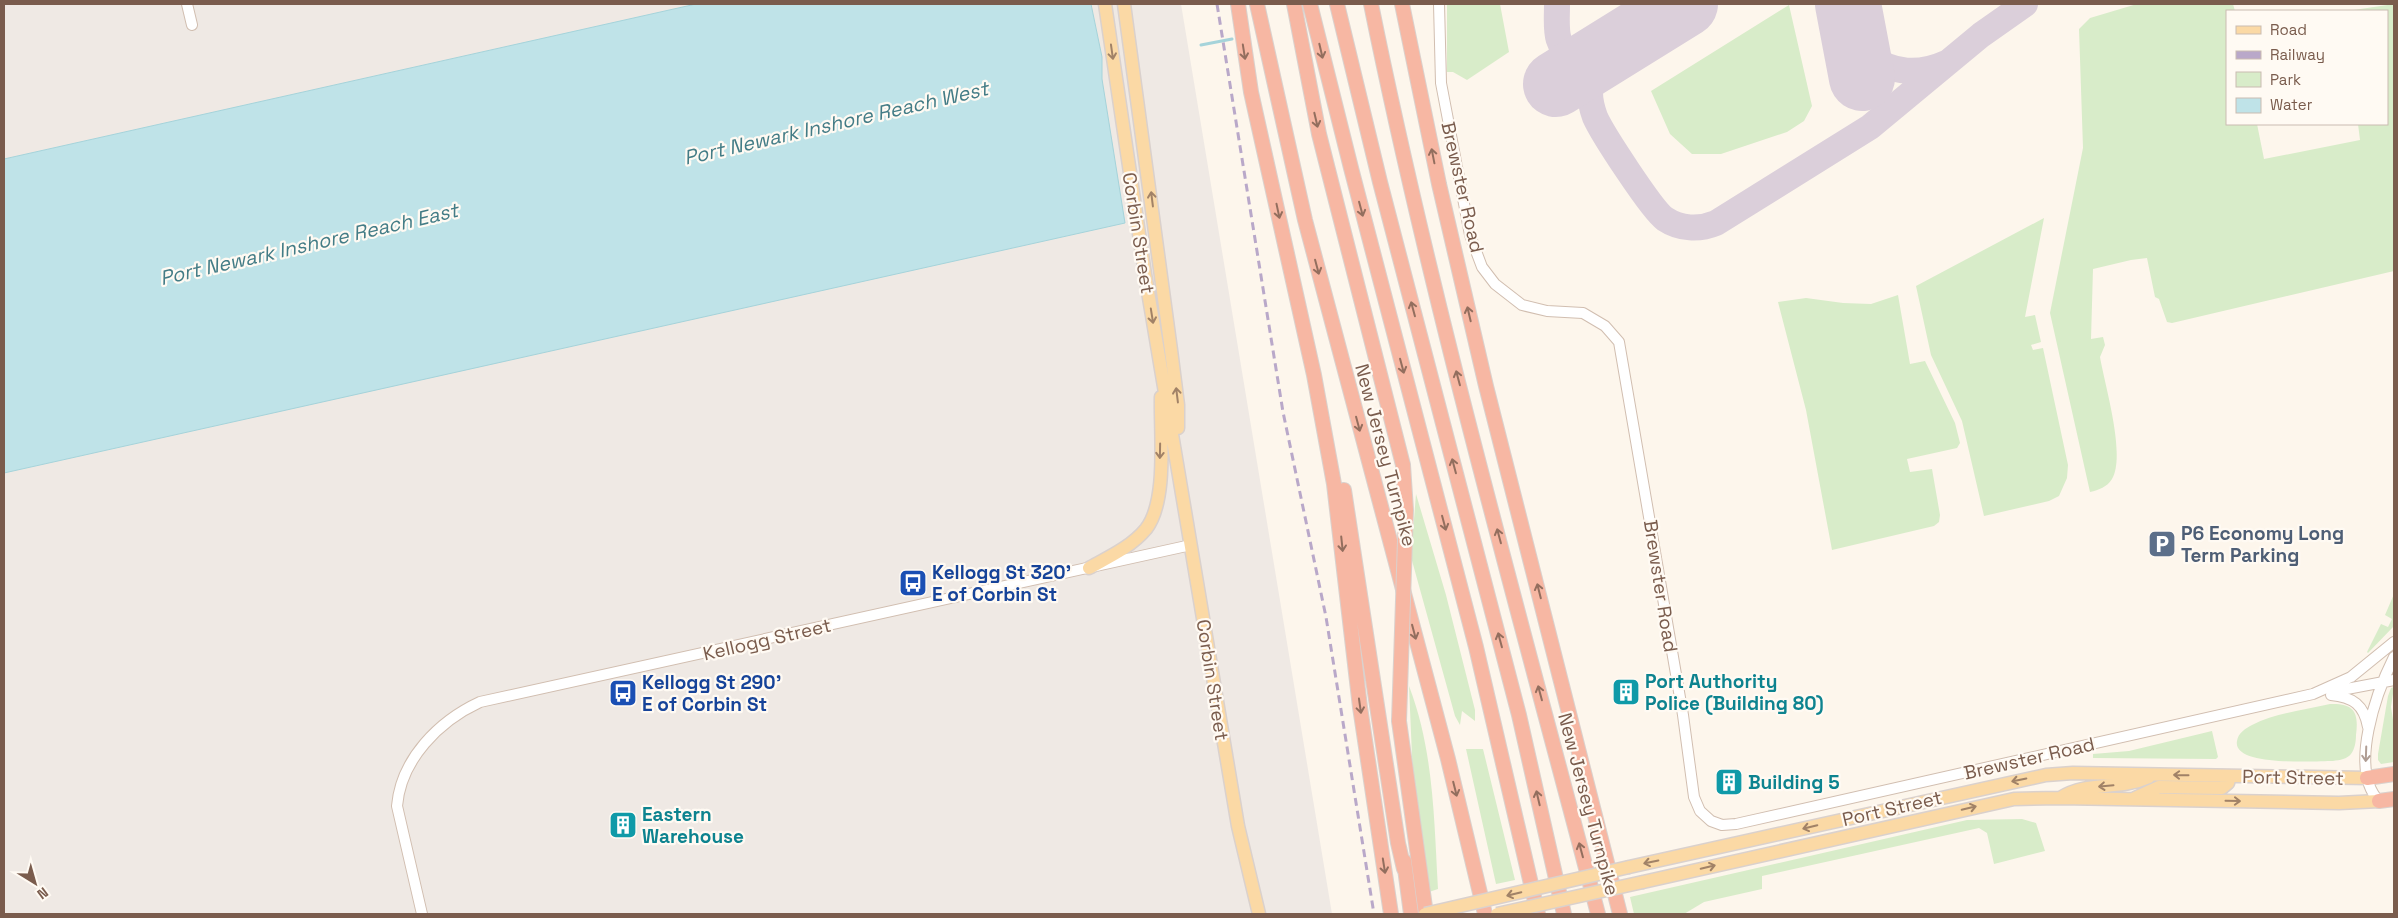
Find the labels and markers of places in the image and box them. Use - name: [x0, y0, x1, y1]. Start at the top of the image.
- place label: P6 Economy Long Term Parking: [2181, 521, 2344, 568]
- parking icon: P6 Economy Long Term Parking: [2147, 529, 2177, 559]
- place label: Kellogg St 320' E of Corbin St: [932, 560, 1071, 607]
- bus stop icon: Kellogg St 320' E of Corbin St: [898, 568, 928, 598]
- place label: Port Authority Police (Building 80): [1645, 669, 1824, 716]
- place label: Kellogg St 290' E of Corbin St: [642, 670, 781, 717]
- building icon: Port Authority Police (Building 80): [1611, 677, 1641, 707]
- bus stop icon: Kellogg St 290' E of Corbin St: [608, 678, 638, 708]
- building icon: Building 5: [1714, 767, 1744, 797]
- place label: Building 5: [1748, 770, 1840, 795]
- place label: Eastern Warehouse: [642, 802, 744, 849]
- building icon: Eastern Warehouse: [608, 810, 638, 840]

